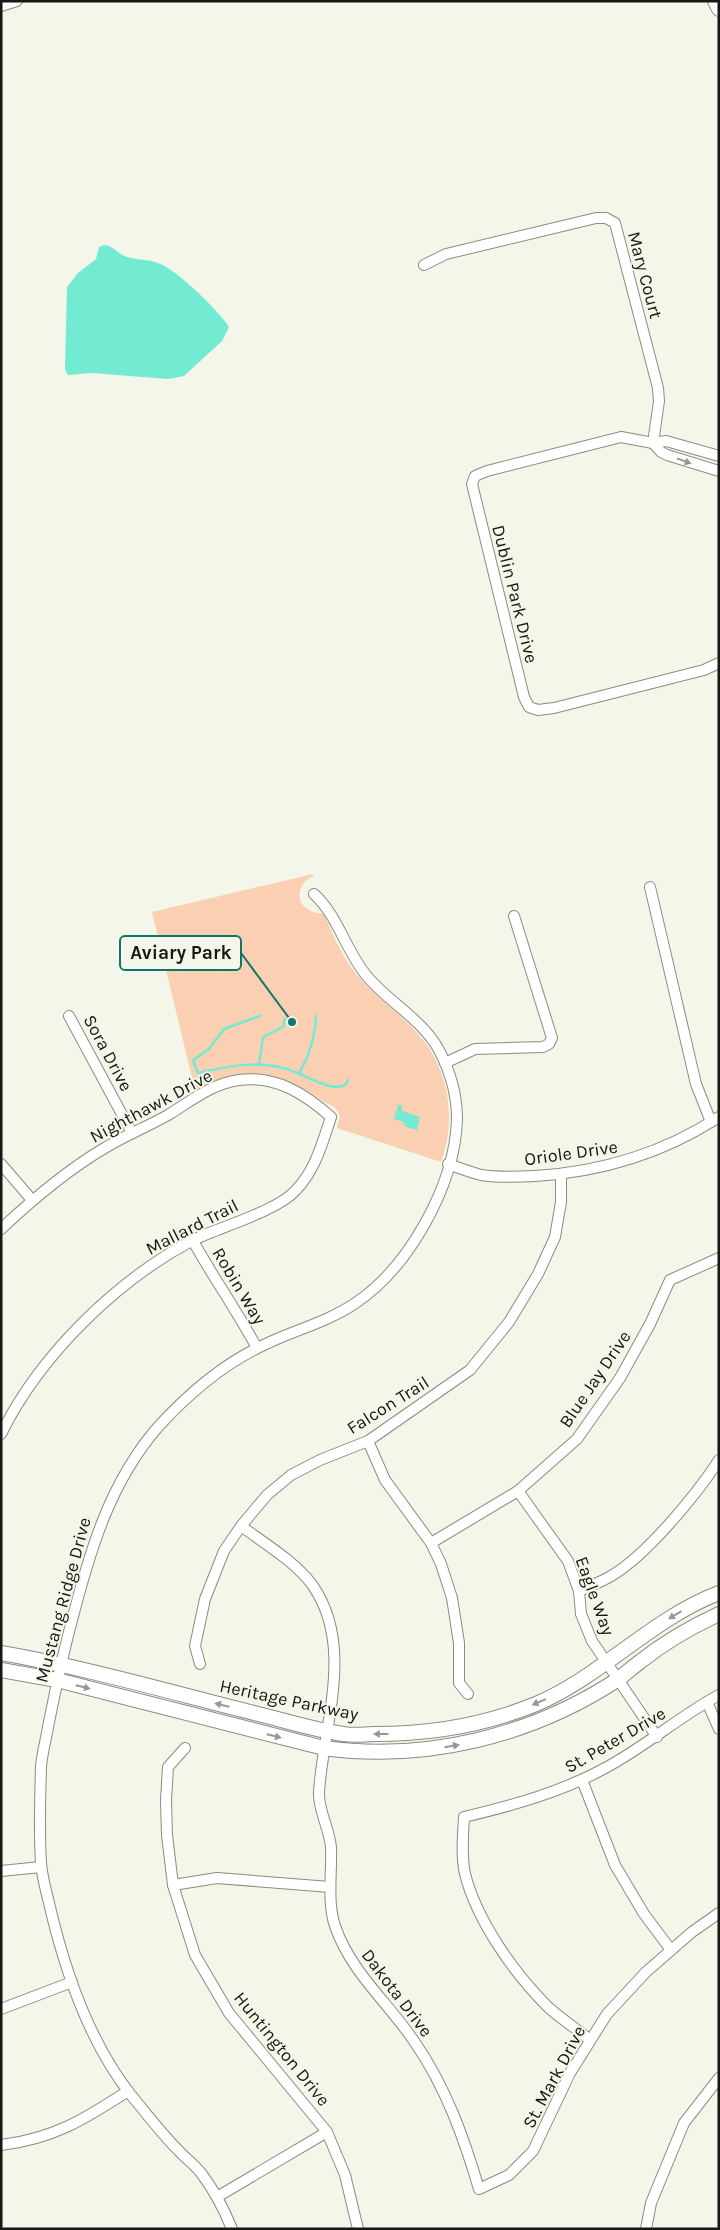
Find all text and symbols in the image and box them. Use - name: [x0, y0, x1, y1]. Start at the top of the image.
- street label: Mary Court: [623, 229, 667, 321]
- one-way arrow: [677, 457, 692, 465]
- street label: Dublin Park Drive: [487, 523, 543, 665]
- callout: Aviary Park: [120, 936, 241, 970]
- text: Aviary Park: [130, 942, 232, 964]
- street label: Sora Drive: [79, 1011, 137, 1095]
- street label: Nighthawk Drive: [86, 1064, 216, 1148]
- street label: Oriole Drive: [523, 1136, 619, 1170]
- street label: Mallard Trail: [142, 1194, 242, 1260]
- street label: Robin Way: [207, 1244, 271, 1329]
- street label: Blue Jay Drive: [554, 1326, 636, 1432]
- street label: Falcon Trail: [343, 1371, 433, 1439]
- street label: Mustang Ridge Drive: [30, 1515, 96, 1685]
- street label: Eagle Way: [571, 1553, 620, 1639]
- one-way arrow: [669, 1610, 682, 1619]
- street label: Heritage Parkway: [218, 1675, 361, 1726]
- one-way arrow: [76, 1683, 91, 1691]
- one-way arrow: [532, 1699, 546, 1707]
- one-way arrow: [214, 1701, 229, 1709]
- street label: St. Peter Drive: [560, 1702, 670, 1778]
- one-way arrow: [372, 1730, 388, 1738]
- one-way arrow: [267, 1732, 282, 1740]
- one-way arrow: [445, 1741, 461, 1749]
- street label: Dakota Drive: [357, 1945, 437, 2041]
- street label: Huntington Drive: [229, 1987, 335, 2111]
- street label: St. Mark Drive: [518, 2022, 590, 2132]

